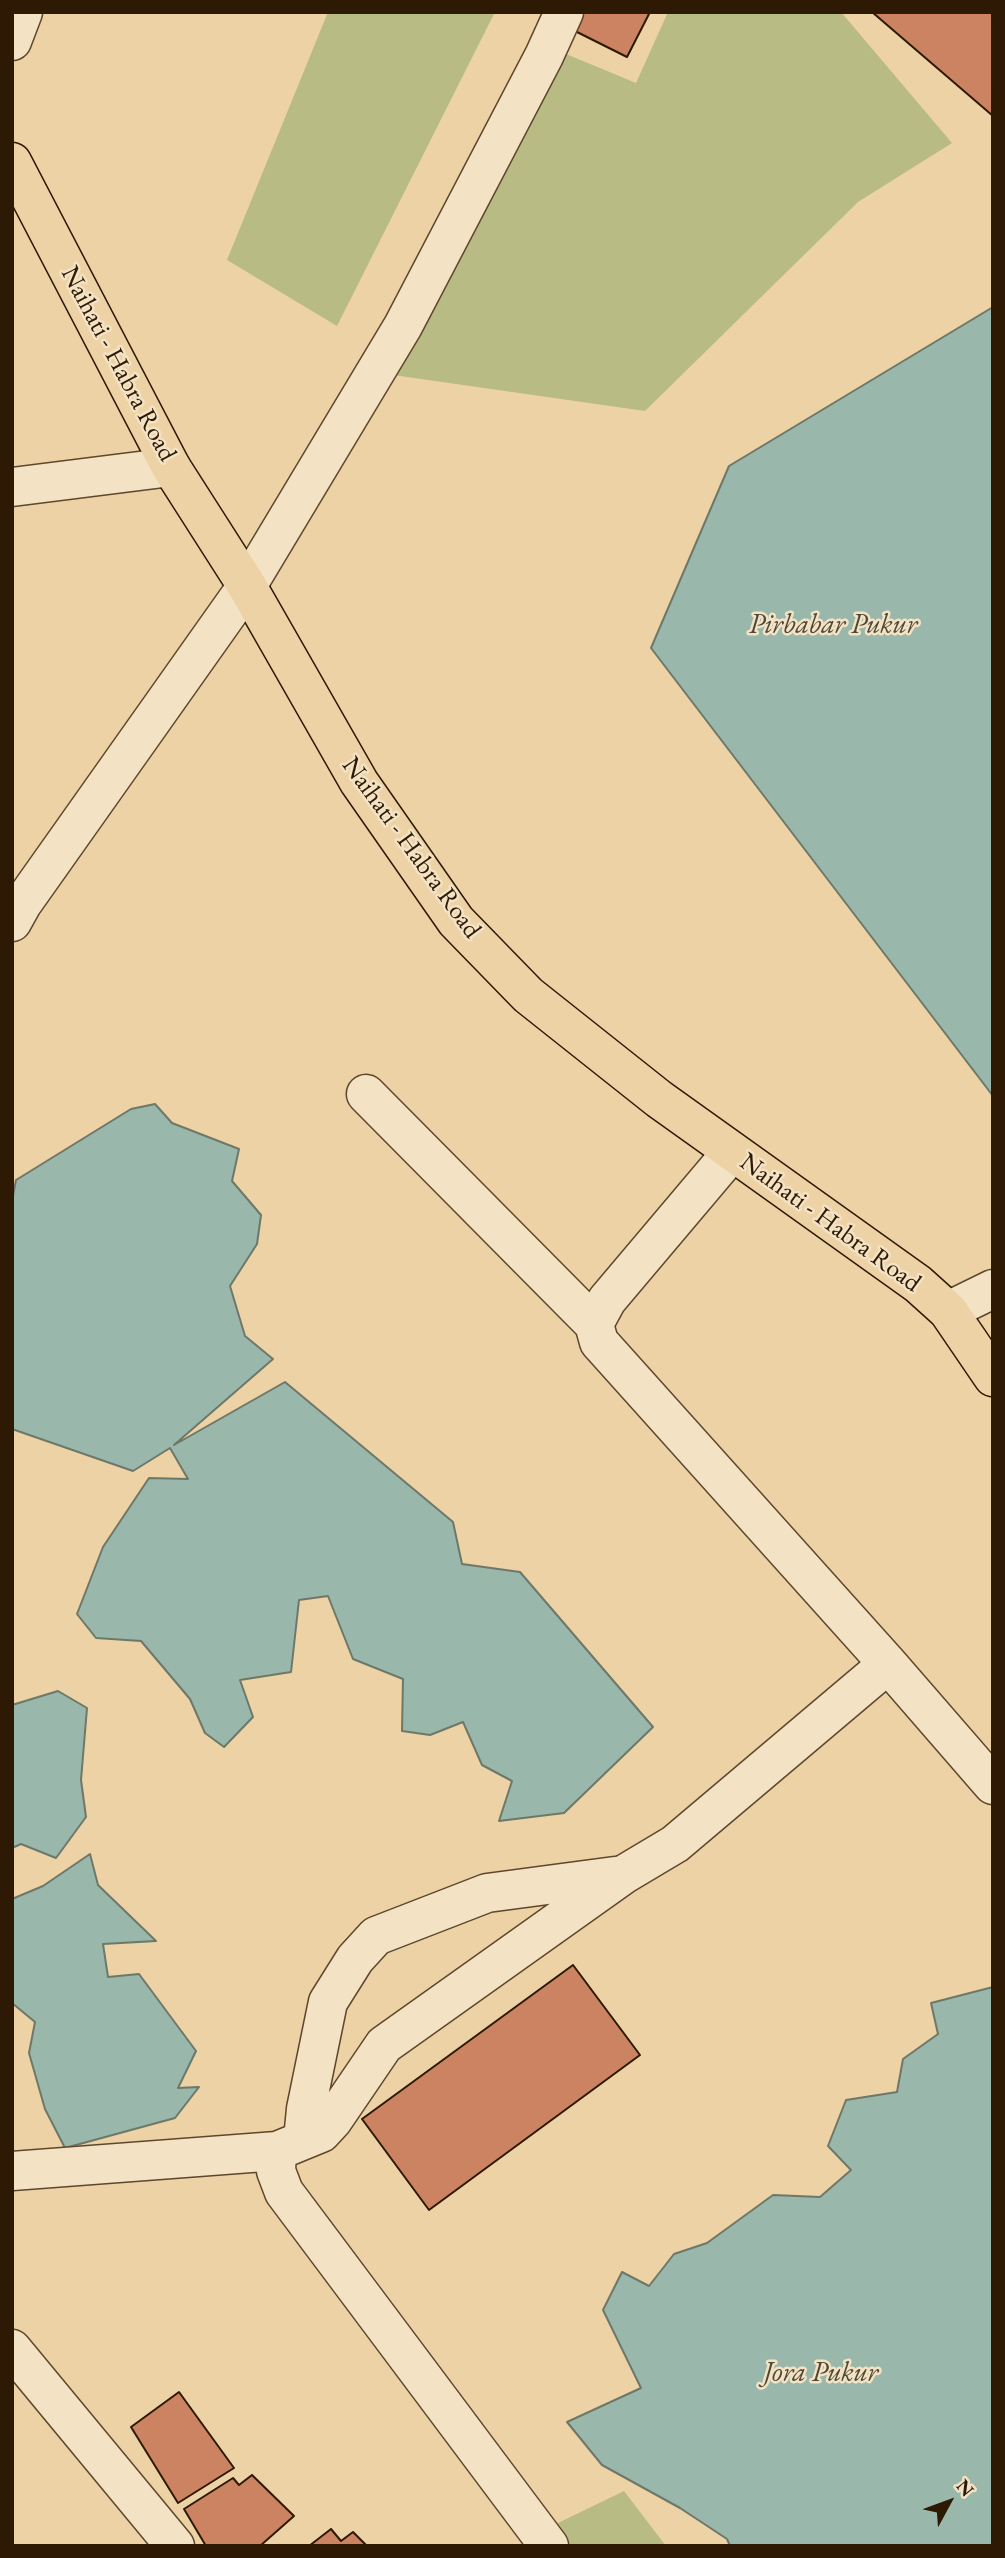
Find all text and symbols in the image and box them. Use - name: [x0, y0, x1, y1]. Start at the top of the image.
- street label: Naihati - Habra Road: [53, 261, 183, 467]
- water label: Pirbabar Pukur: [749, 608, 917, 642]
- street label: Naihati - Habra Road: [335, 751, 487, 945]
- street label: Naihati - Habra Road: [733, 1147, 927, 1299]
- water label: Jora Pukur: [764, 2356, 878, 2390]
- north arrow: [914, 2467, 984, 2537]
- text: N: [951, 2474, 980, 2502]

